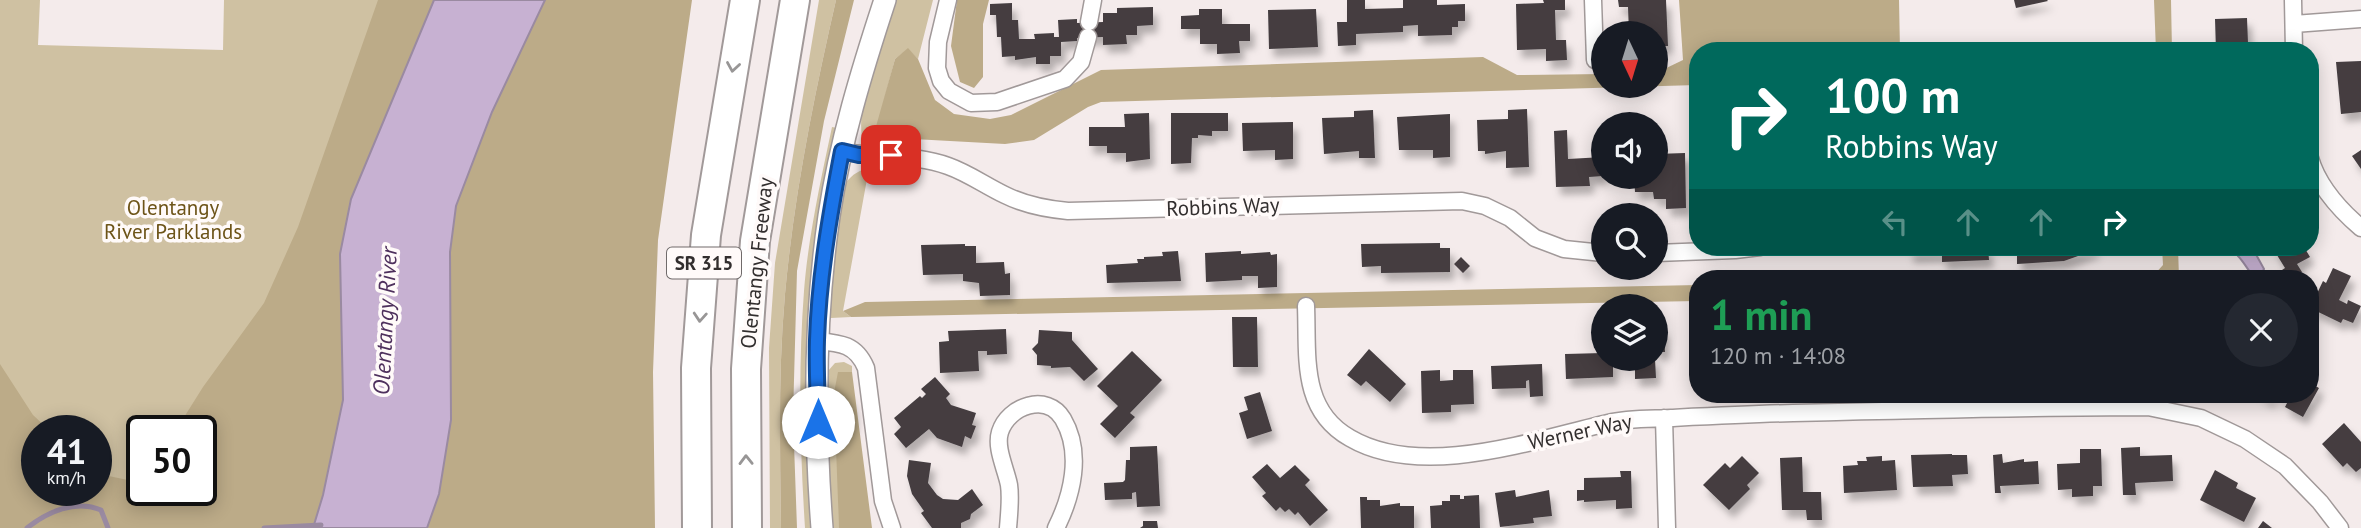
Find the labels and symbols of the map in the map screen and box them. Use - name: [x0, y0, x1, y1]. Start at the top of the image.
- north arrow: [1591, 21, 1668, 98]
- one-way arrow: [726, 61, 741, 73]
- pin: [861, 125, 921, 185]
- street label: Olentangy Freeway: [734, 176, 779, 350]
- street label: Robbins Way: [1166, 191, 1280, 222]
- park label: Olentangy River Parklands: [104, 194, 242, 245]
- water label: Olentangy River: [366, 245, 403, 396]
- road number: SR 315: [667, 247, 741, 278]
- one-way arrow: [692, 312, 707, 323]
- position arrow: [781, 385, 855, 459]
- street label: Werner Way: [1525, 407, 1635, 456]
- speed limit sign: 50: [126, 415, 217, 506]
- one-way arrow: [739, 454, 754, 465]

